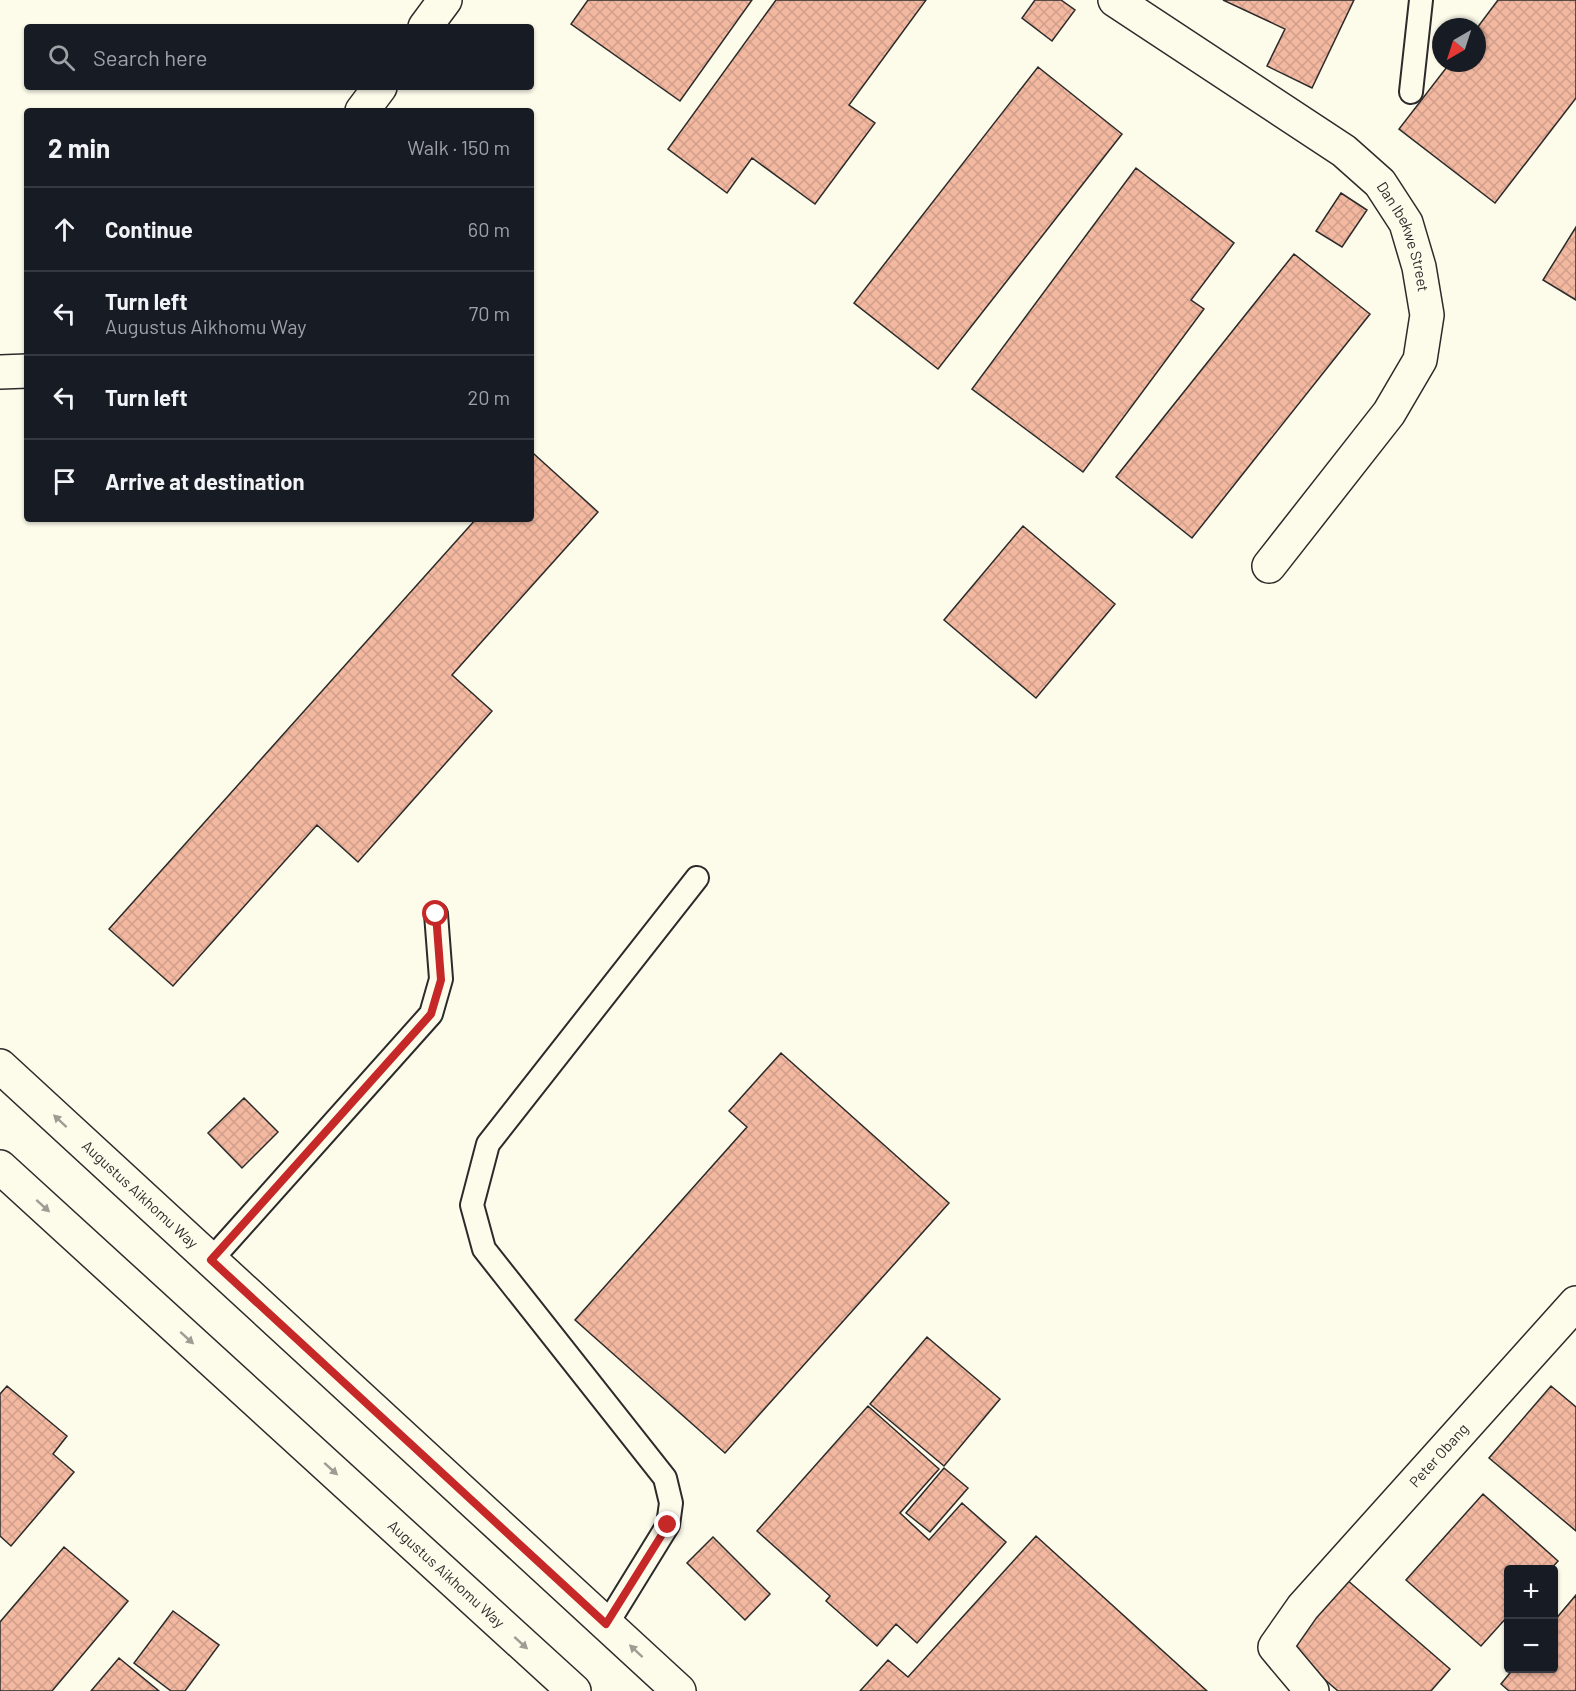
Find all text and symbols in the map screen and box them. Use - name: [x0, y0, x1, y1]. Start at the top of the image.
- north arrow: [1432, 18, 1486, 72]
- search box: [24, 24, 534, 90]
- icon: search: [45, 41, 78, 74]
- text: Search here: [93, 44, 207, 70]
- text: 2 min: [48, 132, 110, 163]
- text: Walk · 150 m: [407, 135, 510, 159]
- street label: Dan Ibekwe Street: [1374, 178, 1433, 293]
- icon: ahead: [48, 213, 81, 246]
- text: Continue: [105, 216, 193, 242]
- text: 60 m: [468, 217, 510, 241]
- text: Turn left: [105, 288, 188, 314]
- icon: left: [48, 297, 81, 330]
- text: 70 m: [469, 301, 510, 325]
- text: Augustus Aikhomu Way: [105, 314, 306, 338]
- icon: left: [48, 381, 81, 414]
- text: Turn left: [105, 384, 188, 410]
- text: 20 m: [467, 385, 510, 409]
- icon: arrive: [48, 465, 81, 498]
- text: Arrive at destination: [105, 468, 304, 494]
- route start: [422, 900, 448, 926]
- one-way arrow: [52, 1114, 67, 1128]
- street label: Augustus Aikhomu Way: [79, 1136, 202, 1252]
- one-way arrow: [35, 1199, 50, 1212]
- one-way arrow: [179, 1331, 194, 1344]
- street label: Peter Obang: [1405, 1419, 1472, 1490]
- one-way arrow: [323, 1462, 338, 1475]
- route end: [654, 1511, 680, 1537]
- street label: Augustus Aikhomu Way: [385, 1516, 509, 1631]
- map controls: [1504, 1565, 1558, 1673]
- button: +: [1504, 1565, 1558, 1619]
- button: −: [1504, 1619, 1558, 1673]
- one-way arrow: [514, 1636, 529, 1650]
- one-way arrow: [628, 1644, 643, 1658]

